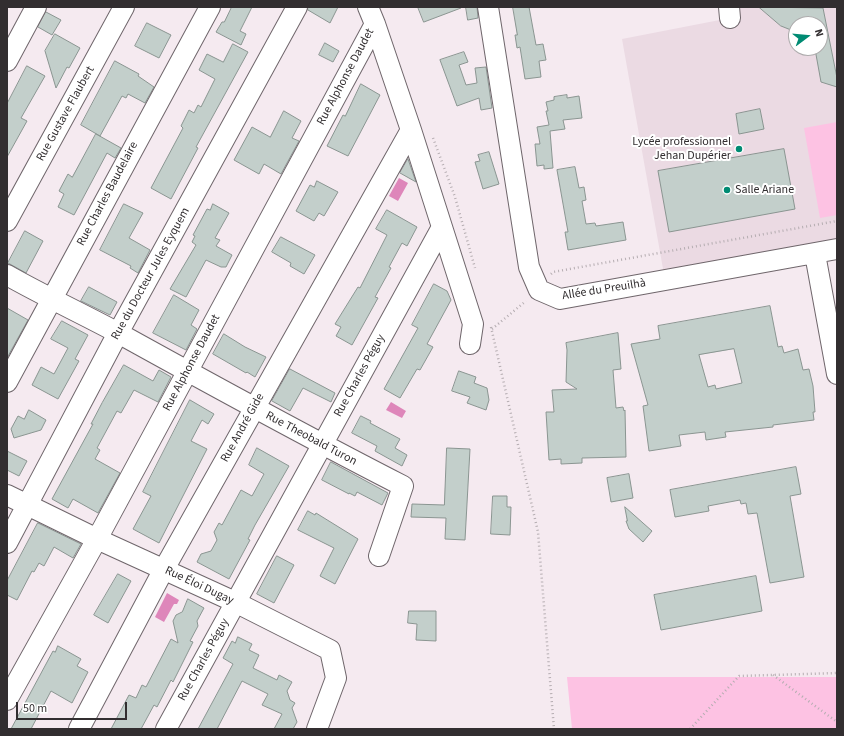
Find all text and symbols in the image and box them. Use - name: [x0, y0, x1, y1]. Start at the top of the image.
- north arrow: [788, 16, 828, 56]
- street label: Rue Alphonse Daudet: [314, 26, 378, 128]
- text: N: [811, 27, 827, 38]
- street label: Rue Gustave Flaubert: [34, 64, 98, 164]
- place label: Lycée professionnel Jehan Dupérier: [632, 135, 731, 163]
- street label: Rue Charles Baudelaire: [74, 139, 142, 249]
- marker: Lycée professionnel Jehan Dupérier: [734, 144, 744, 154]
- place label: Salle Ariane: [735, 183, 794, 197]
- marker: Salle Ariane: [722, 185, 732, 195]
- street label: Rue du Docteur Jules Eyquem: [109, 205, 193, 343]
- street label: Allée du Preuilhà: [561, 276, 647, 304]
- street label: Rue Alphonse Daudet: [160, 312, 224, 414]
- street label: Rue Charles Péguy: [331, 332, 389, 420]
- street label: Rue André Gide: [218, 391, 268, 465]
- street label: Rue Theobald Turon: [263, 409, 359, 469]
- street label: Rue Éloi Dugay: [162, 564, 236, 608]
- street label: Rue Charles Péguy: [175, 616, 233, 704]
- scale bar: [18, 694, 129, 720]
- text: 50 m: [23, 700, 47, 717]

